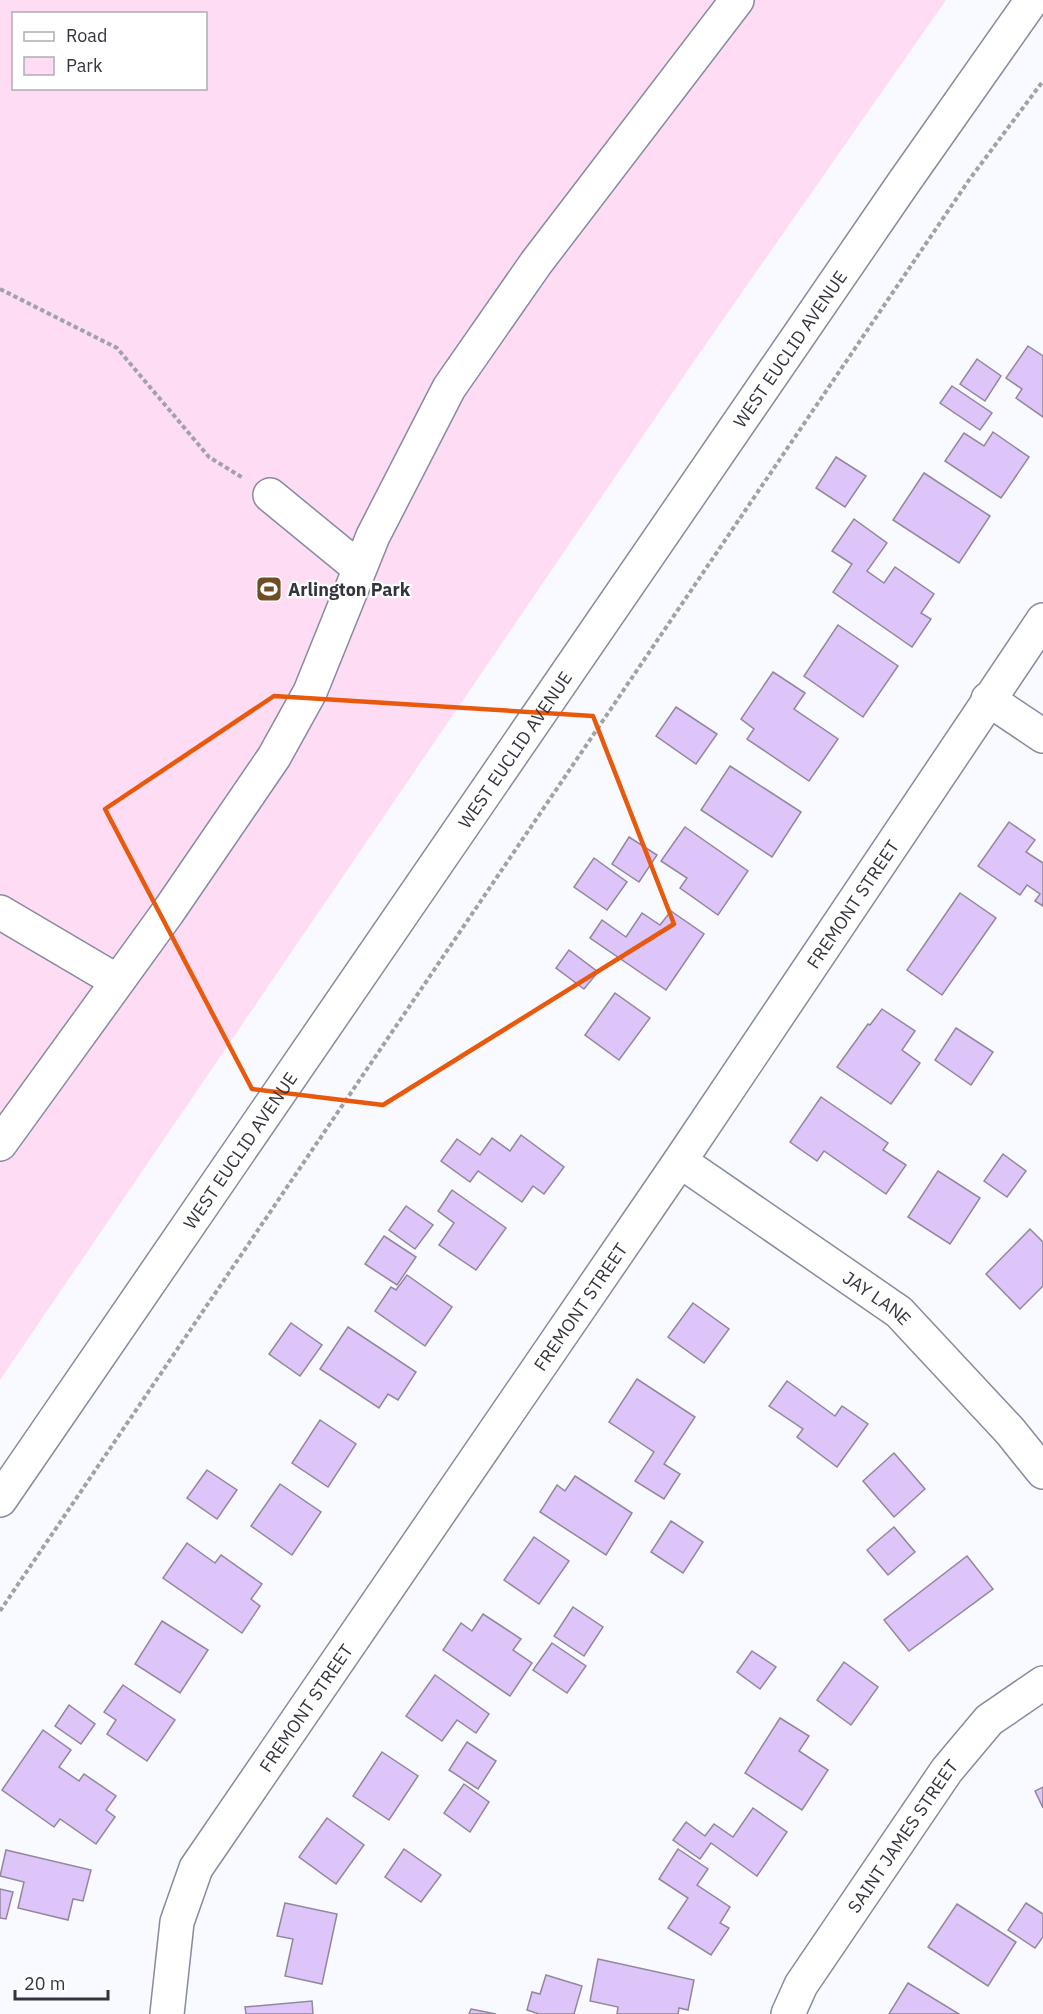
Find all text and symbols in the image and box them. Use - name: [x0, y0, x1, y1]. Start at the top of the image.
- legend: [12, 12, 207, 90]
- text: Road: [66, 24, 107, 47]
- text: Park: [66, 54, 103, 77]
- street label: WEST EUCLID AVENUE: [728, 266, 852, 432]
- sports icon: Arlington Park: [254, 574, 284, 604]
- place label: Arlington Park: [288, 578, 411, 601]
- street label: WEST EUCLID AVENUE: [453, 667, 577, 833]
- street label: FREMONT STREET: [801, 835, 904, 973]
- street label: WEST EUCLID AVENUE: [178, 1067, 302, 1233]
- street label: FREMONT STREET: [528, 1238, 632, 1375]
- street label: JAY LANE: [839, 1265, 917, 1330]
- street label: FREMONT STREET: [254, 1639, 358, 1776]
- street label: SAINT JAMES STREET: [842, 1755, 963, 1917]
- scale bar: [15, 1963, 108, 2001]
- text: 20 m: [24, 1972, 66, 1995]

